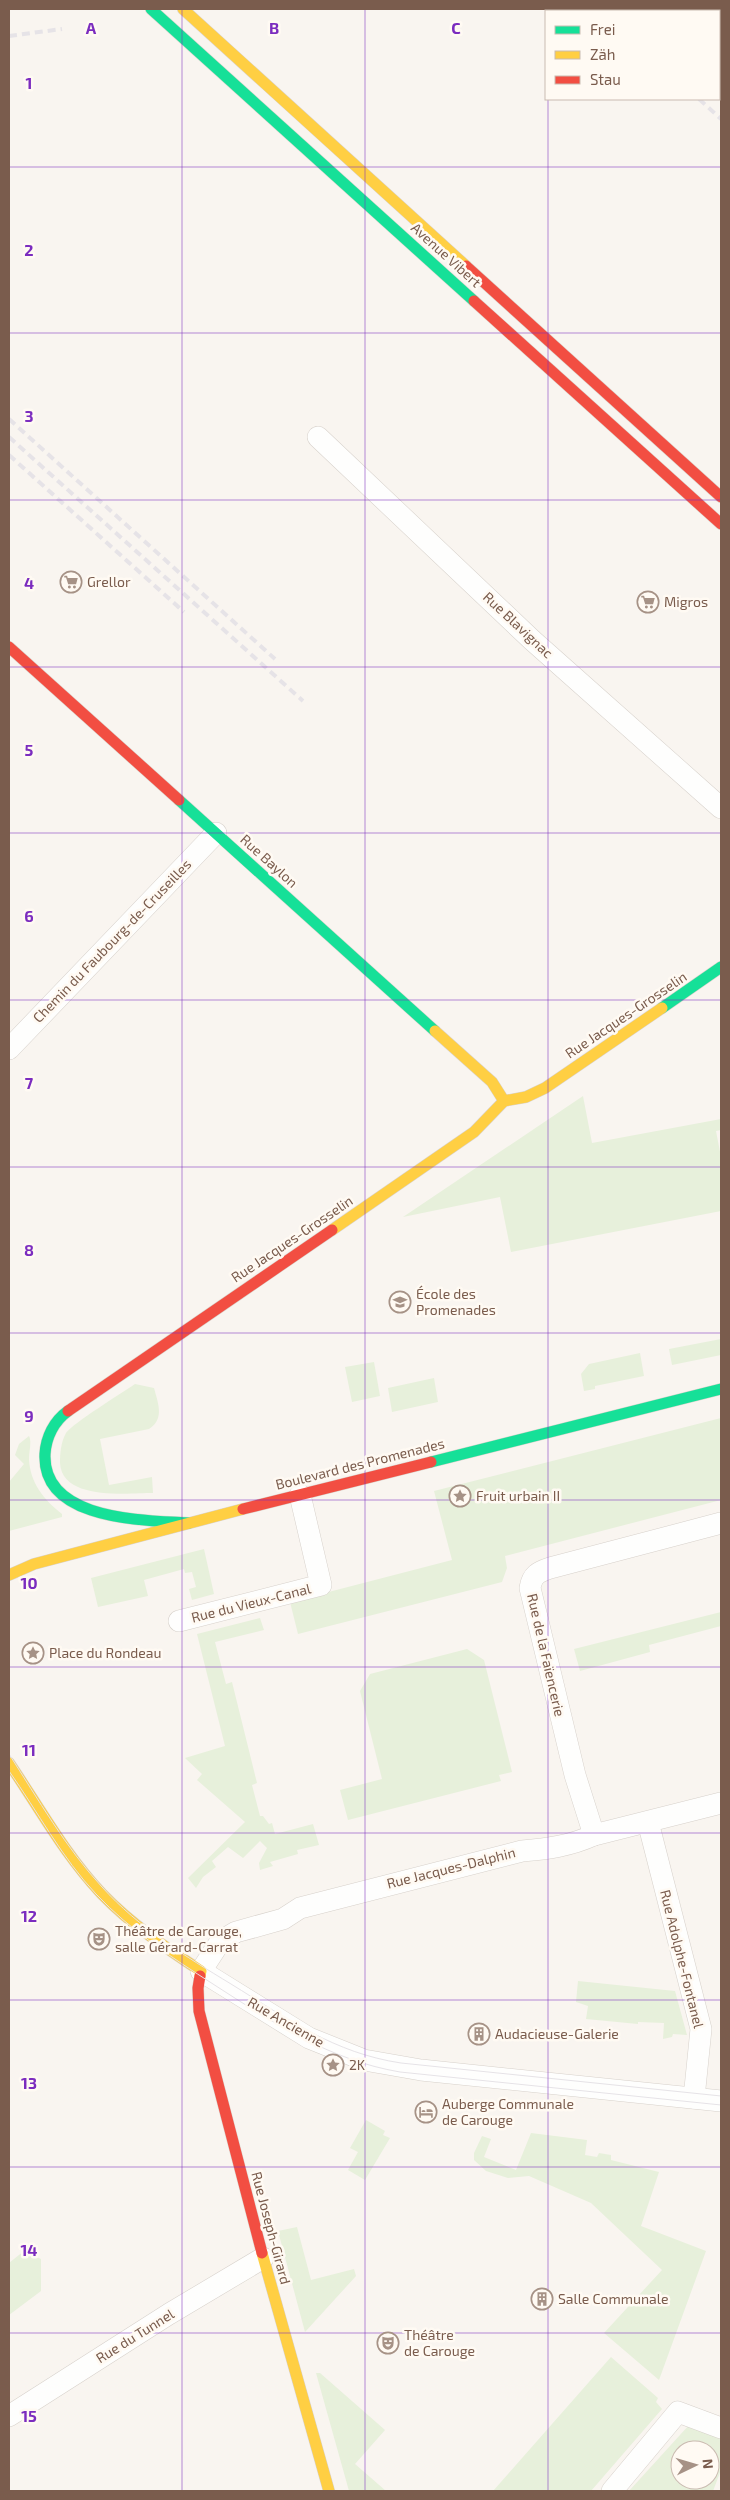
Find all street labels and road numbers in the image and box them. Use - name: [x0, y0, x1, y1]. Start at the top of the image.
- street label: Avenue Vibert: [408, 219, 485, 290]
- street label: Rue Blavignac: [480, 588, 557, 661]
- street label: Rue Baylon: [237, 830, 302, 891]
- street label: Chemin du Faubourg-de-Cruseilles: [29, 855, 194, 1026]
- street label: Rue Jacques-Grosselin: [562, 968, 690, 1062]
- street label: Rue Jacques-Grosselin: [228, 1192, 356, 1286]
- street label: Boulevard des Promenades: [274, 1434, 446, 1493]
- street label: Rue du Vieux-Canal: [189, 1579, 313, 1626]
- street label: Rue de la Faïencerie: [524, 1592, 569, 1718]
- street label: Rue Jacques-Dalphin: [385, 1843, 517, 1892]
- street label: Rue Adolphe-Fontanel: [657, 1888, 708, 2031]
- street label: Rue Ancienne: [245, 1993, 327, 2050]
- street label: Rue Joseph-Girard: [248, 2170, 295, 2286]
- street label: Rue du Tunnel: [93, 2304, 178, 2366]

